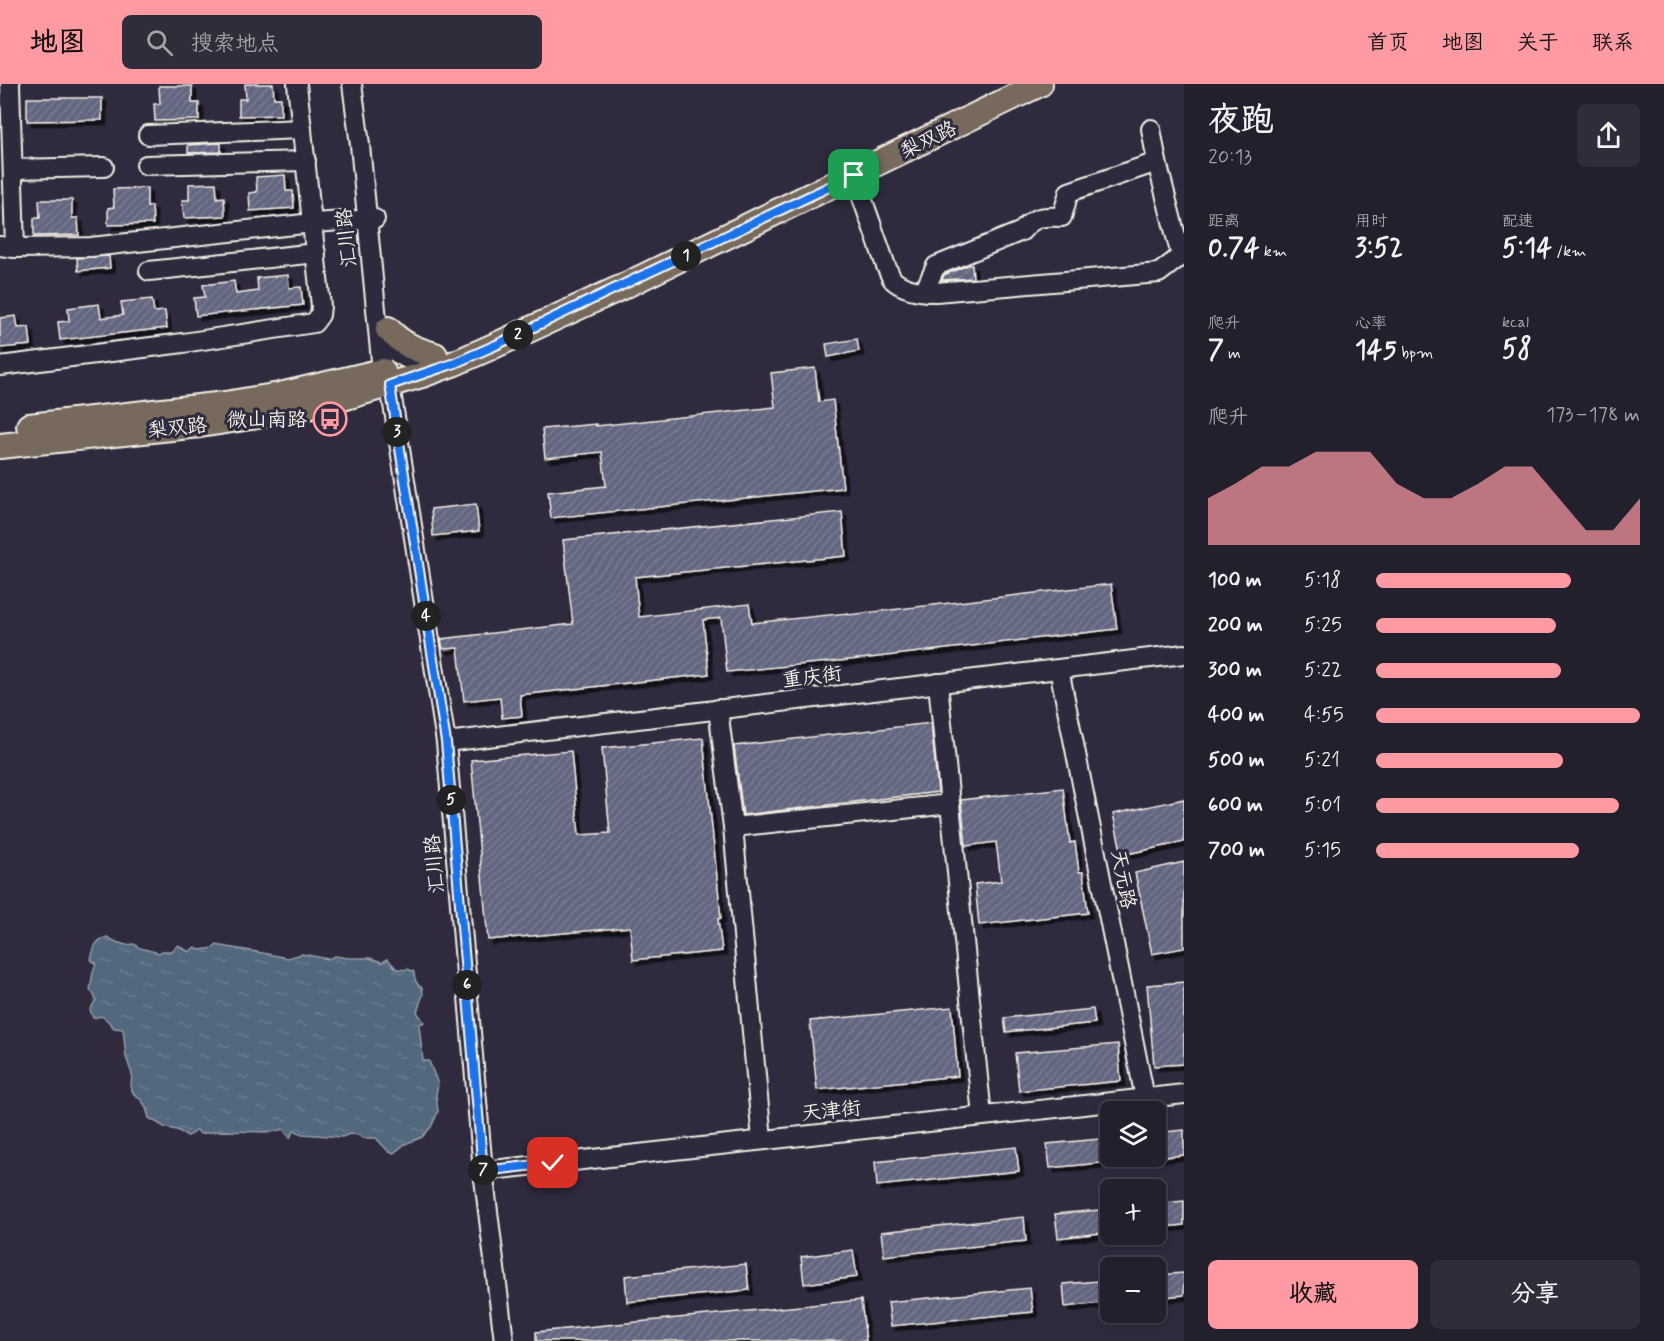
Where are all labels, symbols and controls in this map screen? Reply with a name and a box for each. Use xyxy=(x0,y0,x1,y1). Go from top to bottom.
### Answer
search box xyxy=(122,15,542,69)
text: 地图 xyxy=(30,25,86,62)
icon: search xyxy=(143,26,176,59)
text: 首页 xyxy=(1367,29,1409,57)
text: 地图 xyxy=(1442,29,1484,57)
text: 关于 xyxy=(1517,29,1559,57)
text: 联系 xyxy=(1592,29,1634,57)
text: 搜索地点 xyxy=(191,30,279,58)
text: 夜跑 xyxy=(1208,99,1274,143)
button: share xyxy=(1577,104,1640,167)
street label: 梨双路 xyxy=(896,115,962,166)
text: 20:13 xyxy=(1208,144,1252,171)
pin xyxy=(828,149,879,200)
icon: arrive xyxy=(837,158,870,191)
street label: 汇川路 xyxy=(331,206,364,269)
text: 距离 xyxy=(1208,211,1240,232)
text: 用时 xyxy=(1355,211,1387,232)
text: 配速 xyxy=(1502,211,1534,232)
text: 0.74 xyxy=(1208,232,1260,266)
text: 3:52 xyxy=(1355,232,1403,266)
text: 5:14 xyxy=(1502,232,1552,266)
pin: 1 xyxy=(671,241,701,271)
text: km xyxy=(1260,241,1287,262)
text: /km xyxy=(1552,241,1587,262)
text: 1 xyxy=(682,245,690,266)
text: kcal xyxy=(1502,312,1529,333)
text: 爬升 xyxy=(1208,313,1240,334)
text: 心率 xyxy=(1355,313,1387,334)
pin: 2 xyxy=(503,320,533,350)
text: 2 xyxy=(514,324,522,345)
text: 58 xyxy=(1502,333,1532,367)
text: 7 xyxy=(1208,334,1224,368)
text: 145 xyxy=(1355,334,1397,368)
text: m xyxy=(1224,343,1241,364)
text: bpm xyxy=(1397,343,1433,364)
bus stop icon: 微山南路 xyxy=(312,401,348,437)
text: 173–178 m xyxy=(1546,402,1640,429)
text: 爬升 xyxy=(1208,404,1248,431)
place label: 微山南路 xyxy=(227,407,308,434)
street label: 梨双路 xyxy=(146,412,209,445)
pin: 3 xyxy=(382,417,412,447)
text: 3 xyxy=(393,421,401,442)
text: 100 m xyxy=(1208,567,1262,594)
text: 5:18 xyxy=(1304,567,1341,594)
pin: 4 xyxy=(411,601,441,631)
text: 4 xyxy=(421,605,431,626)
text: 200 m xyxy=(1208,612,1263,639)
text: 5:25 xyxy=(1304,612,1342,639)
text: 300 m xyxy=(1208,657,1262,684)
text: 5:22 xyxy=(1304,657,1342,684)
street label: 重庆街 xyxy=(781,660,844,695)
text: 400 m xyxy=(1208,702,1264,729)
text: 4:55 xyxy=(1304,702,1344,729)
text: 500 m xyxy=(1208,747,1265,774)
text: 5:21 xyxy=(1304,747,1340,774)
pin: 5 xyxy=(436,785,466,815)
text: 5 xyxy=(446,789,456,810)
text: 600 m xyxy=(1208,792,1263,819)
text: 5:01 xyxy=(1304,792,1341,819)
street label: 汇川路 xyxy=(419,832,452,895)
text: 700 m xyxy=(1208,837,1265,864)
text: 5:15 xyxy=(1304,837,1341,864)
street label: 天元路 xyxy=(1104,847,1142,912)
pin: 6 xyxy=(452,970,482,1000)
text: 6 xyxy=(463,974,471,995)
street label: 天津街 xyxy=(800,1095,862,1128)
map controls xyxy=(1100,1101,1166,1323)
button: layers xyxy=(1100,1101,1166,1167)
pin xyxy=(527,1137,578,1188)
icon: check xyxy=(536,1146,569,1179)
pin: 7 xyxy=(468,1155,498,1185)
text: 7 xyxy=(478,1159,488,1180)
button: + xyxy=(1100,1179,1166,1245)
button: − xyxy=(1100,1257,1166,1323)
button: 收藏 xyxy=(1208,1260,1418,1329)
button: 分享 xyxy=(1430,1260,1640,1329)

